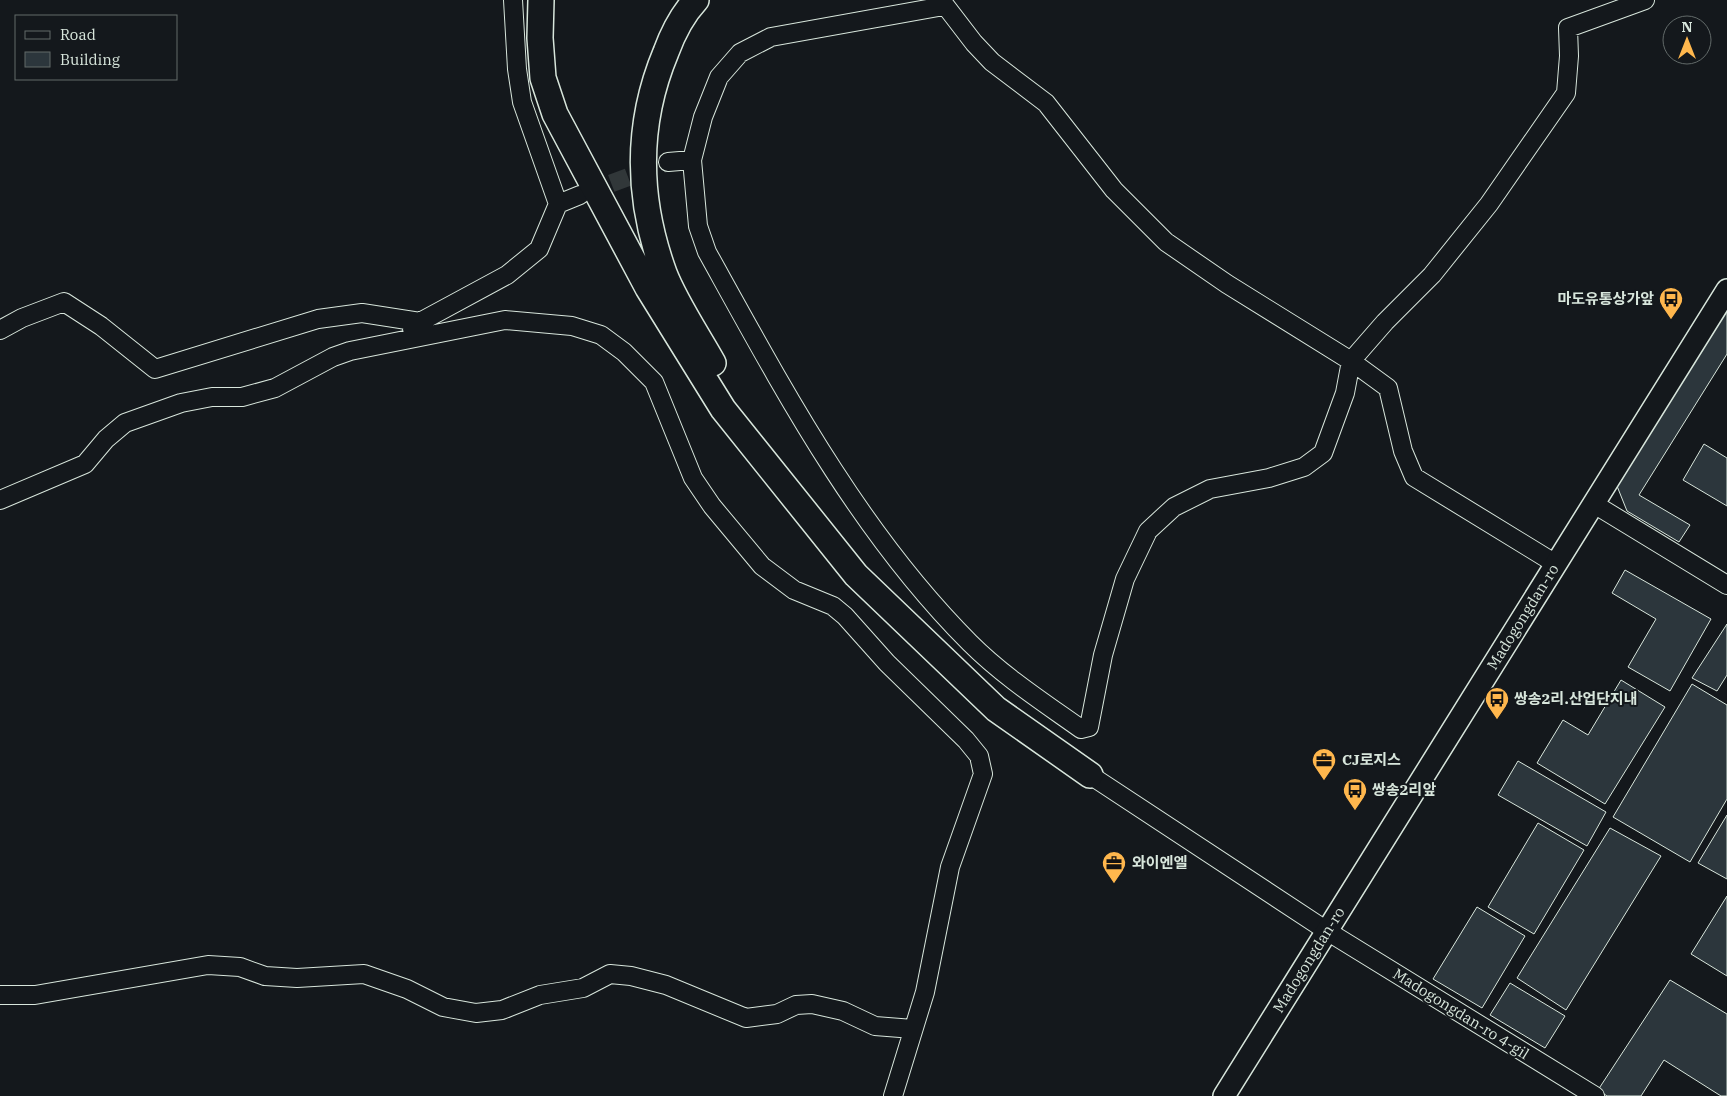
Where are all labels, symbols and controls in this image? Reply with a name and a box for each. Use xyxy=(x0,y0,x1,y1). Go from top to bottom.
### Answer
legend xyxy=(15,15,178,80)
north arrow xyxy=(1662,15,1712,65)
text: N xyxy=(1681,18,1693,36)
text: Road xyxy=(60,25,96,44)
text: Building xyxy=(60,50,120,69)
bus stop icon: 마도유통상가앞 xyxy=(1658,286,1684,320)
place label: 마도유통상가앞 xyxy=(1557,289,1654,308)
street label: Madogongdan-ro xyxy=(1482,560,1563,673)
bus stop icon: 쌍송2리.산업단지내 xyxy=(1484,686,1510,720)
place label: 쌍송2리.산업단지내 xyxy=(1514,689,1638,708)
office icon: CJ로지스 xyxy=(1311,747,1337,781)
place label: CJ로지스 xyxy=(1342,750,1401,769)
bus stop icon: 쌍송2리앞 xyxy=(1342,777,1368,811)
place label: 쌍송2리앞 xyxy=(1372,780,1436,799)
office icon: 와이엔엘 xyxy=(1101,850,1127,884)
place label: 와이엔엘 xyxy=(1132,853,1187,872)
street label: Madogongdan-ro xyxy=(1268,903,1349,1016)
street label: Madogongdan-ro 4-gil xyxy=(1390,964,1533,1063)

